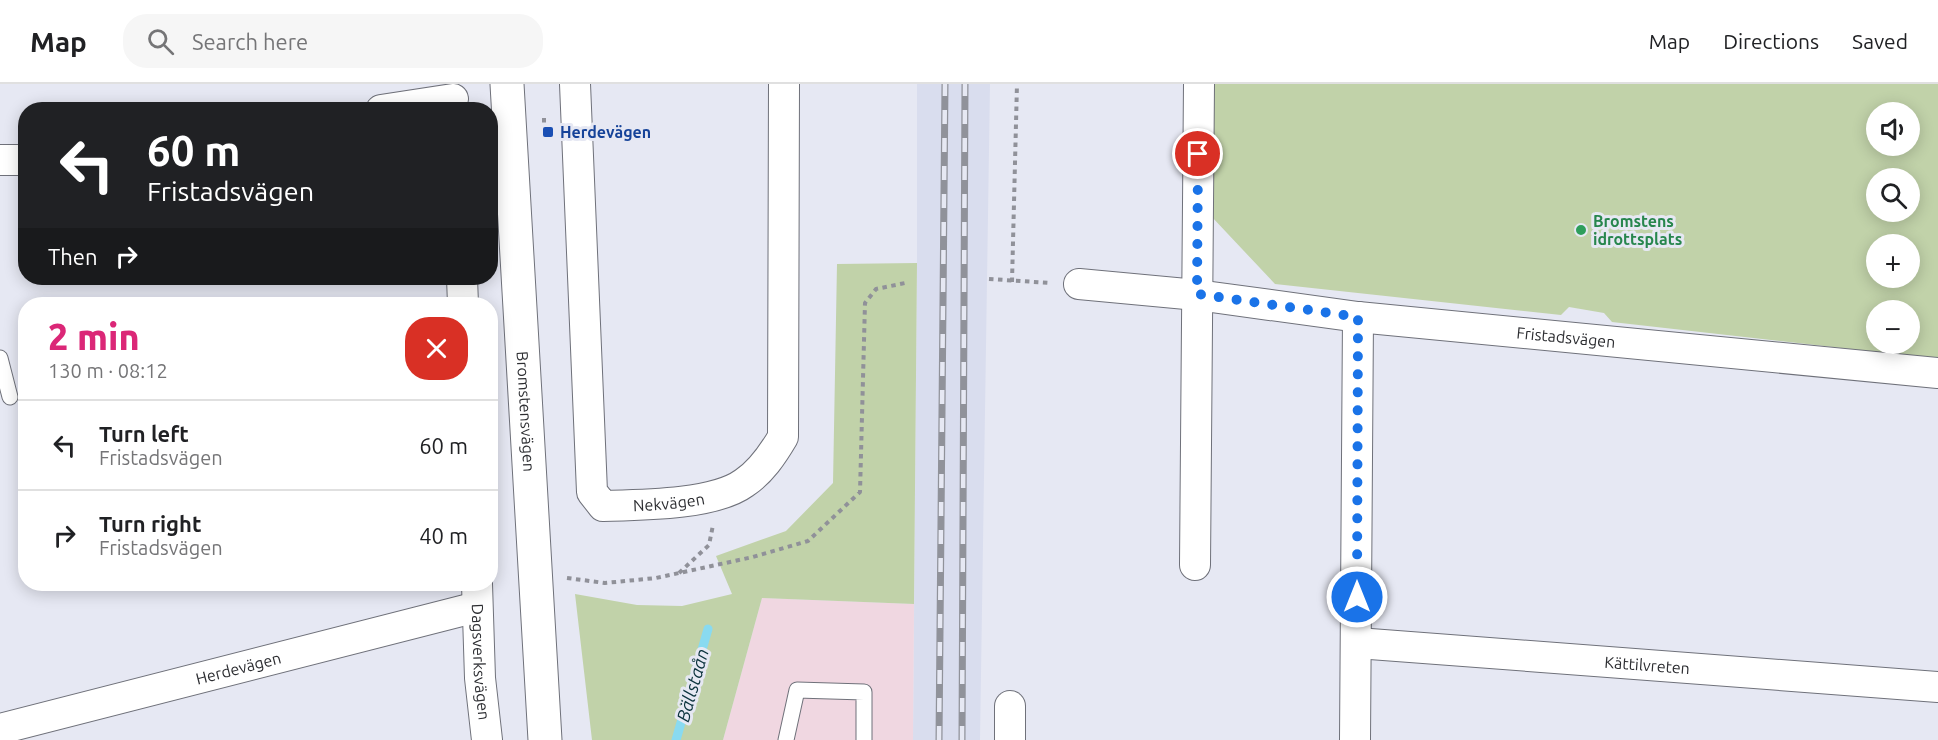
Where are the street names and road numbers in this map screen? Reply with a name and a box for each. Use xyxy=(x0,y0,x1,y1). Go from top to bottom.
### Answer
street label: Fristadsvägen xyxy=(1516,323,1616,351)
street label: Bromstensvägen xyxy=(513,351,538,472)
street label: Nekvägen xyxy=(633,489,706,514)
street label: Dagsverksvägen xyxy=(469,603,494,721)
street label: Herdevägen xyxy=(194,648,283,688)
street label: Kättilvreten xyxy=(1604,653,1691,677)

